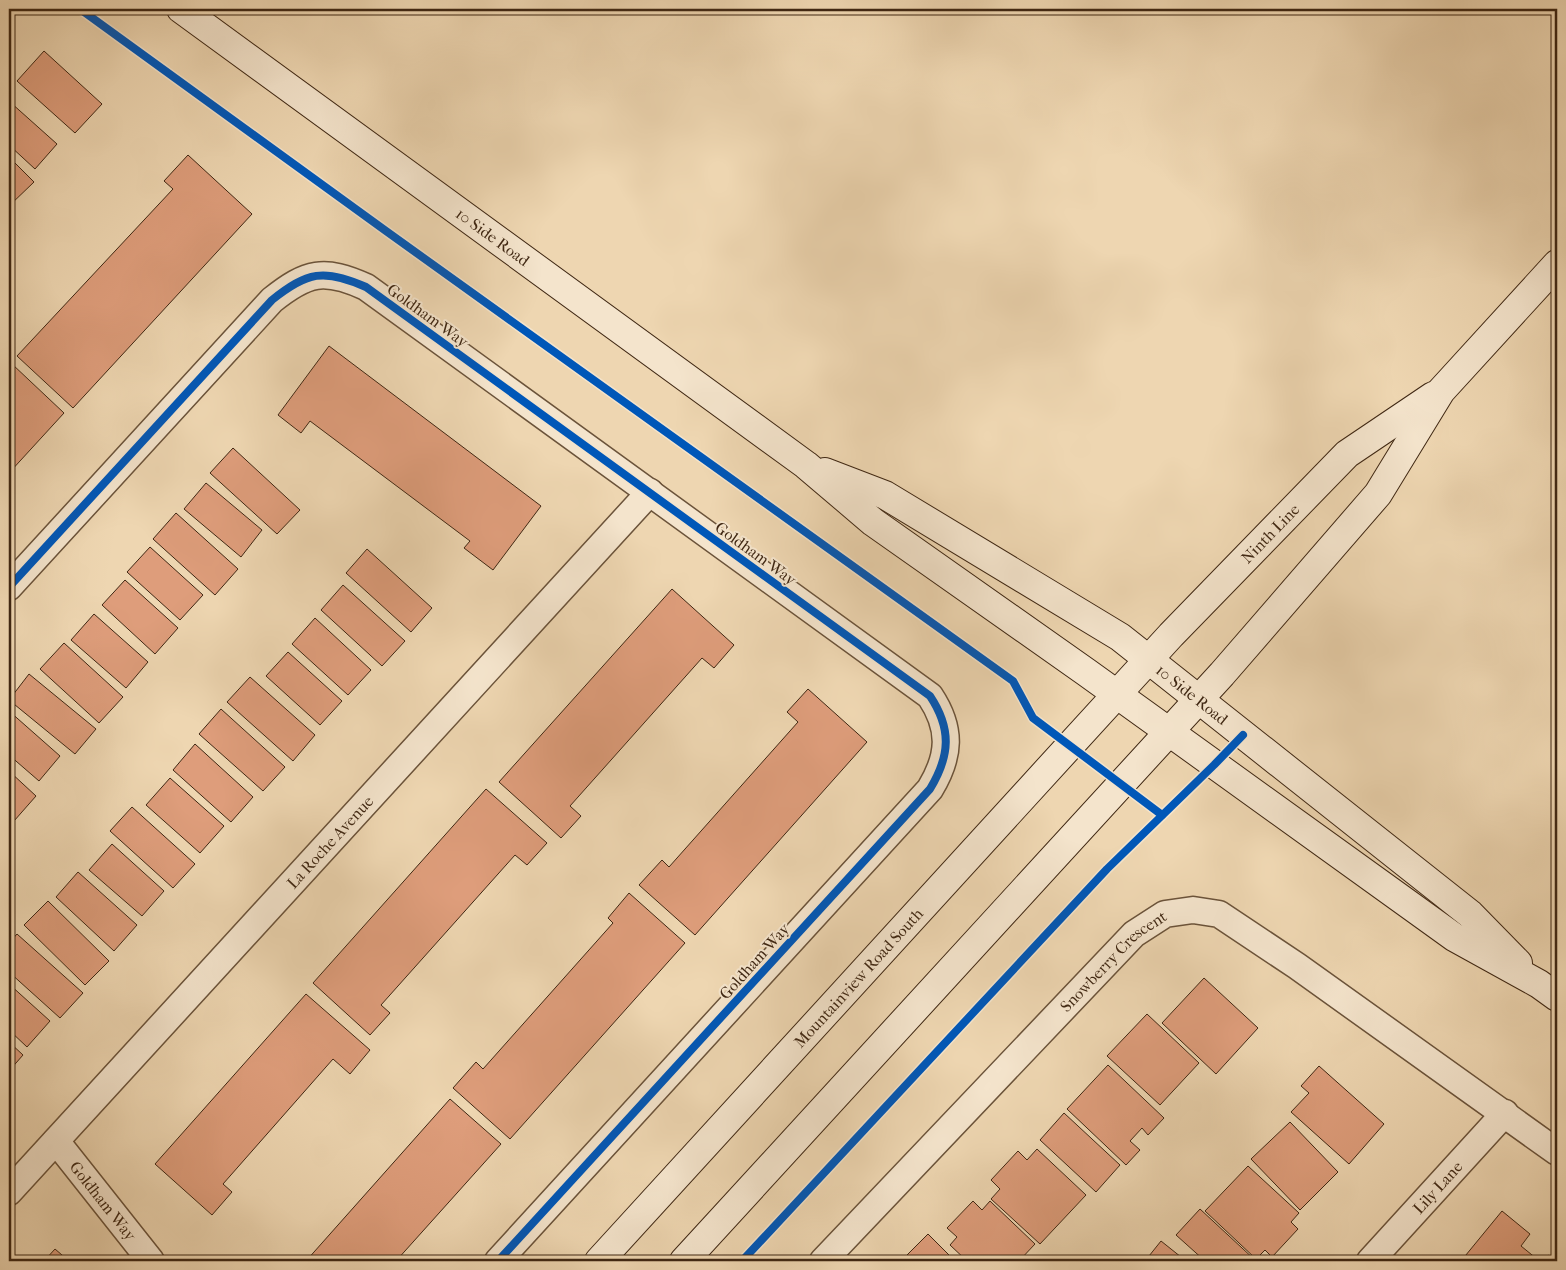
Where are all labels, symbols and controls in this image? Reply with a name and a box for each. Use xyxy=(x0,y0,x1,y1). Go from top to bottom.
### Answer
street label: 10 Side Road xyxy=(452,204,533,270)
street label: Goldham Way xyxy=(383,280,472,352)
street label: Ninth Line xyxy=(1237,500,1304,567)
street label: Goldham Way xyxy=(711,518,800,590)
street label: 10 Side Road xyxy=(1152,660,1232,729)
street label: La Roche Avenue xyxy=(283,792,377,892)
street label: Mountainview Road South xyxy=(790,904,927,1052)
street label: Snowberry Crescent xyxy=(1056,906,1171,1016)
street label: Goldham Way xyxy=(715,919,794,1003)
street label: Goldham Way xyxy=(66,1157,140,1245)
street label: Lily Lane xyxy=(1409,1157,1467,1218)

